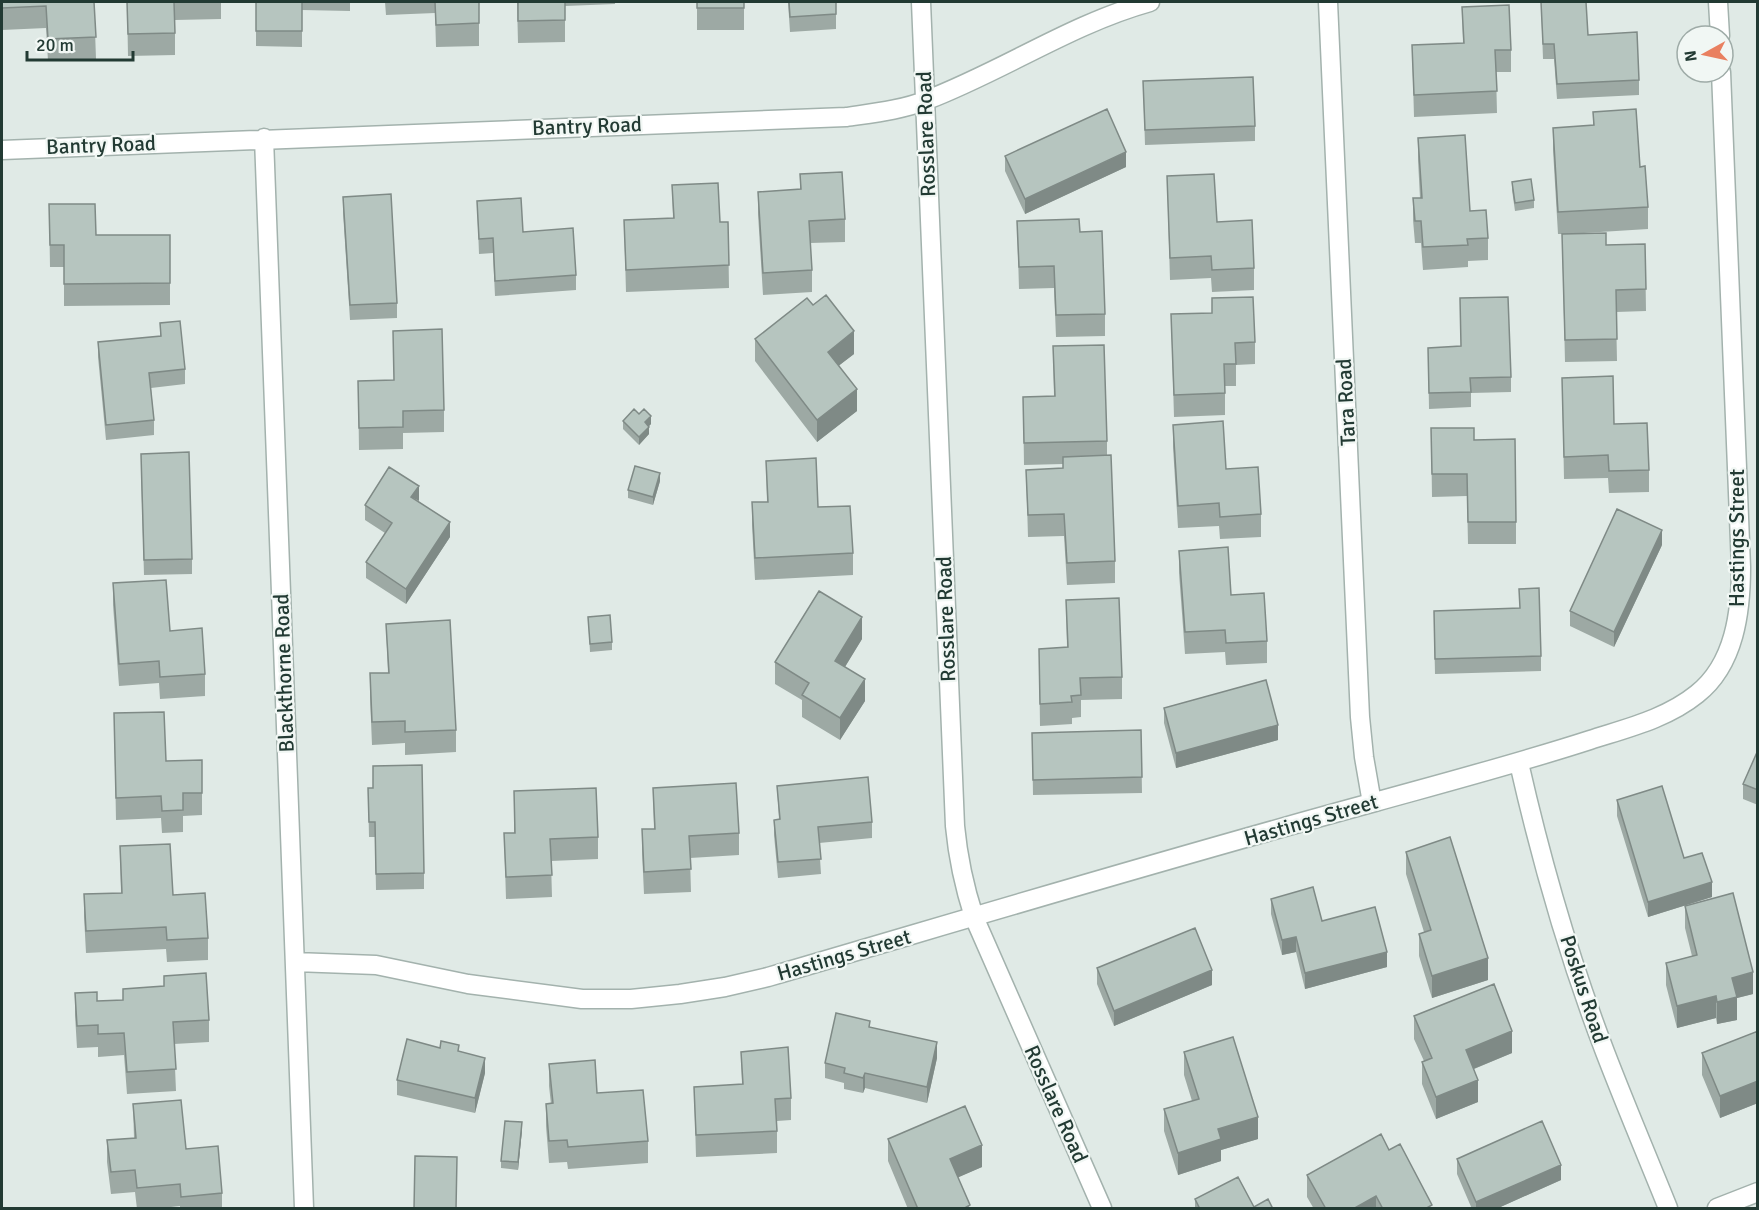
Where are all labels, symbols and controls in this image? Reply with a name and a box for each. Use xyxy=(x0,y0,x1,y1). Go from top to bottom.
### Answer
scale bar xyxy=(27,24,134,62)
north arrow xyxy=(1675,24,1735,84)
text: 20 m xyxy=(36,34,74,56)
text: N xyxy=(1680,49,1702,63)
street label: Rosslare Road xyxy=(911,71,941,197)
street label: Bantry Road xyxy=(532,111,642,141)
street label: Bantry Road xyxy=(46,130,156,160)
street label: Tara Road xyxy=(1331,358,1361,446)
street label: Hastings Street xyxy=(1724,469,1750,607)
street label: Rosslare Road xyxy=(931,556,961,682)
street label: Blackthorne Road xyxy=(268,593,300,753)
street label: Hastings Street xyxy=(1241,788,1381,852)
street label: Hastings Street xyxy=(774,923,914,987)
street label: Poskus Road xyxy=(1554,932,1614,1046)
street label: Rosslare Road xyxy=(1019,1041,1093,1167)

